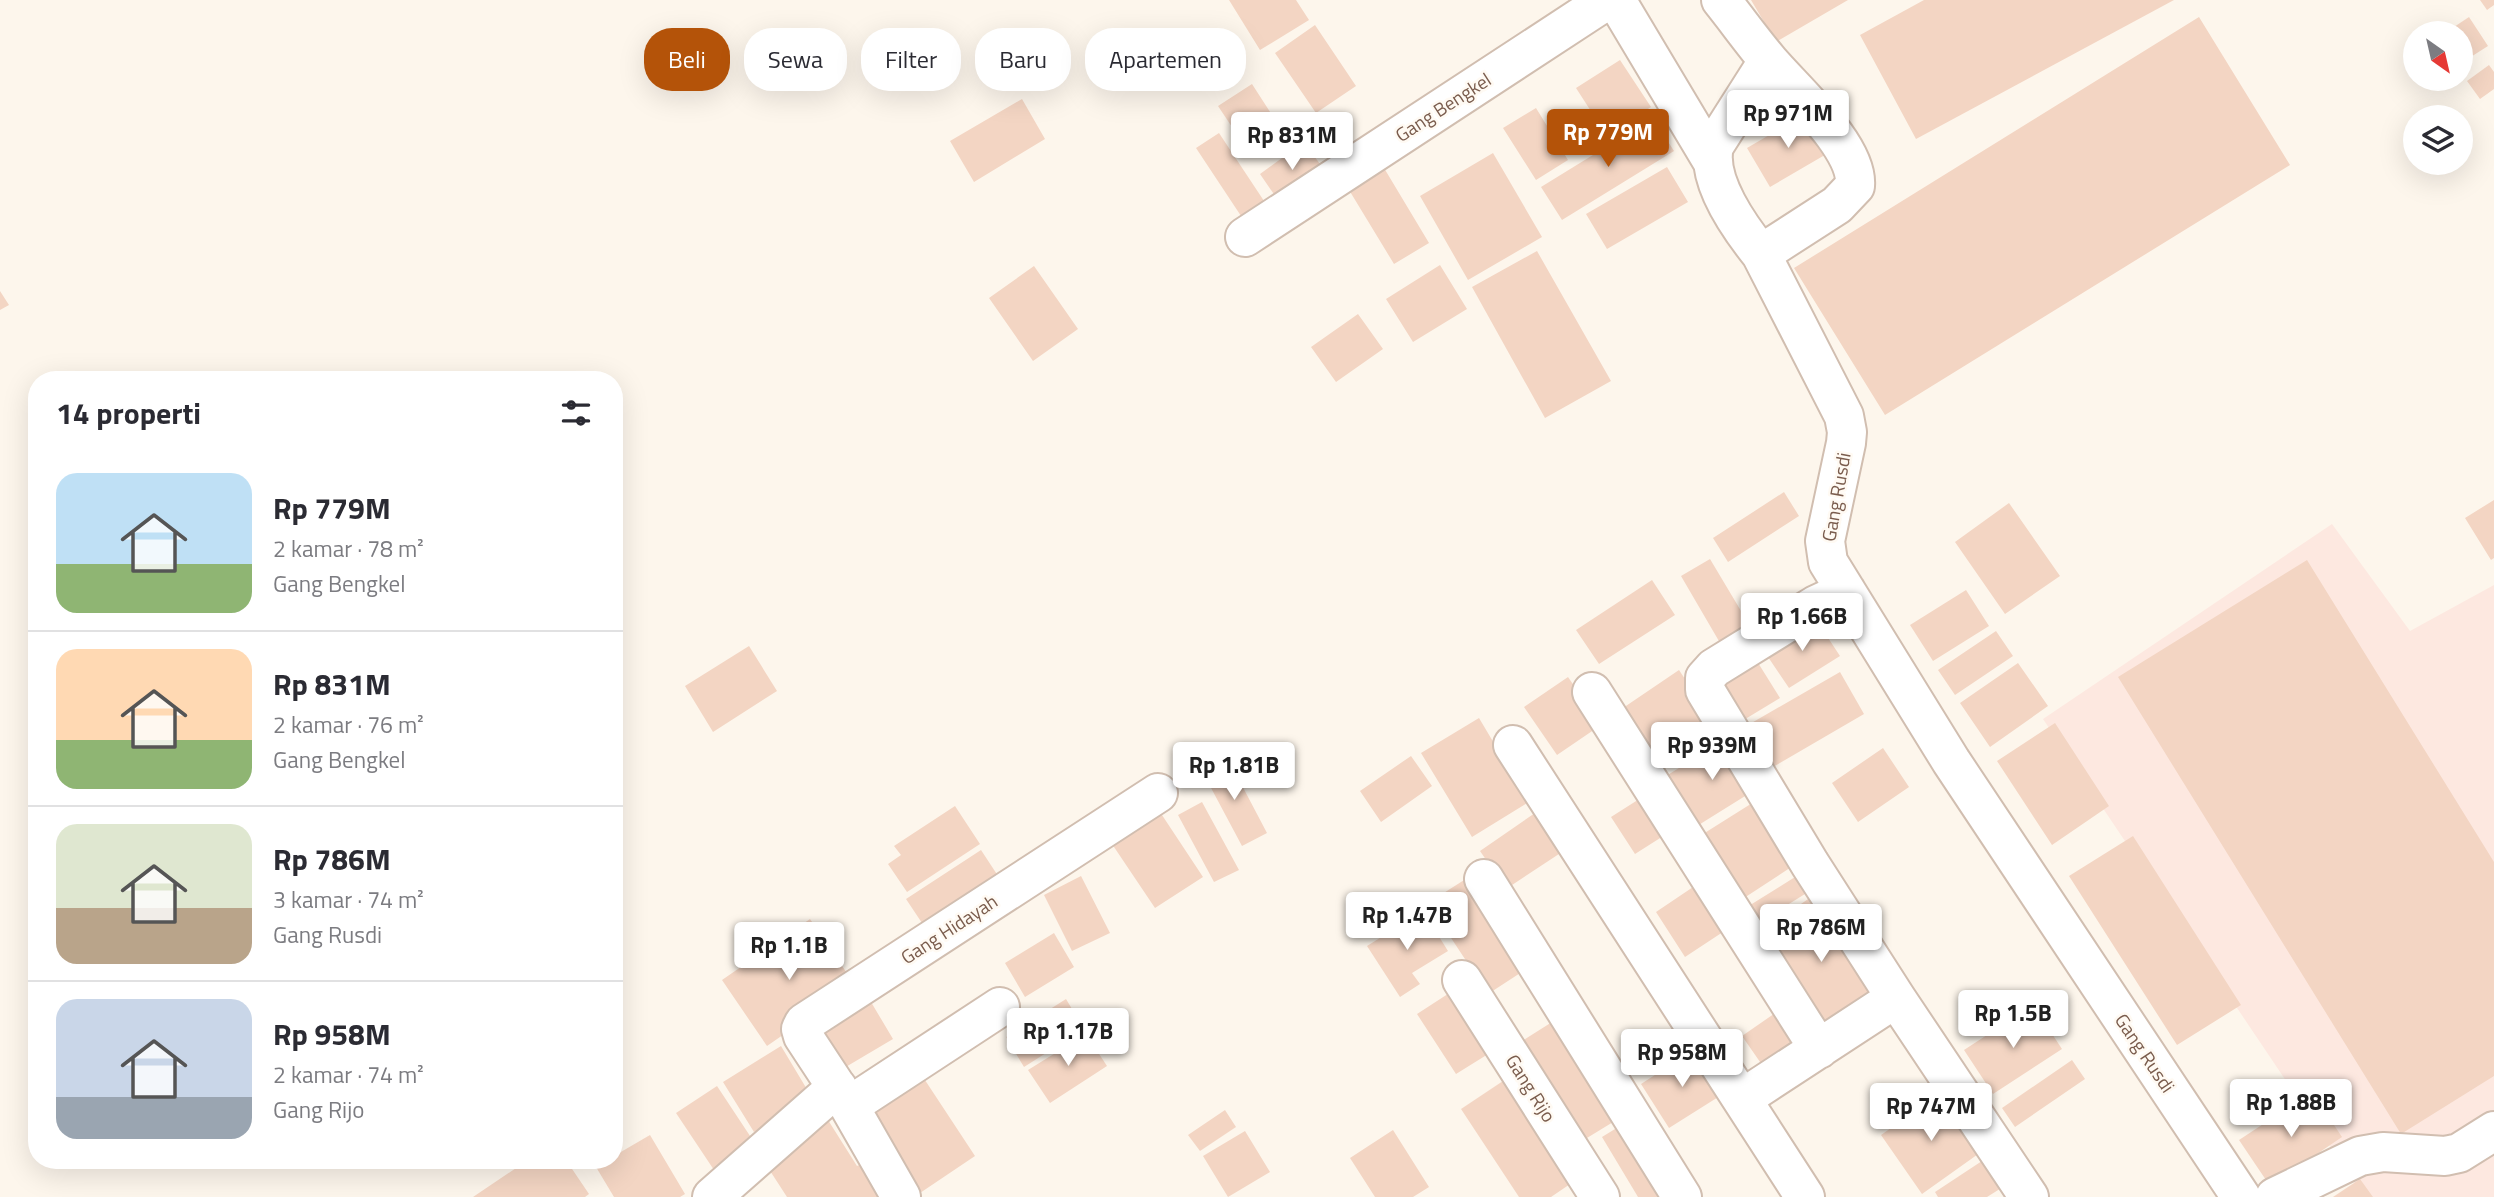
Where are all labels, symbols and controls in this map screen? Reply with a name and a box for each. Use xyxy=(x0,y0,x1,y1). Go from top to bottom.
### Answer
north arrow xyxy=(2403,21,2473,91)
map controls xyxy=(2403,21,2473,175)
chip: Beli xyxy=(644,28,730,91)
chip: Sewa xyxy=(744,28,847,91)
chip: Filter xyxy=(861,28,961,91)
chip: Baru xyxy=(975,28,1071,91)
chip: Apartemen xyxy=(1085,28,1246,91)
street label: Gang Bengkel xyxy=(1389,65,1497,149)
pin: Rp 971M xyxy=(1723,90,1853,150)
text: Rp 971M xyxy=(1743,95,1833,130)
button: layers xyxy=(2403,105,2473,175)
pin: Rp 779M xyxy=(1543,110,1673,169)
pin: Rp 831M xyxy=(1227,113,1357,172)
text: Rp 779M xyxy=(1563,114,1653,149)
text: Rp 831M xyxy=(1247,117,1337,152)
text: 14 properti xyxy=(56,390,201,436)
icon: filters xyxy=(557,394,595,432)
street label: Gang Rusdi xyxy=(1813,450,1858,544)
text: Rp 779M xyxy=(273,485,391,531)
icon: home xyxy=(112,501,196,585)
text: 2 kamar · 78 m² xyxy=(273,531,424,566)
text: Gang Bengkel xyxy=(273,566,406,601)
pin: Rp 1.66B xyxy=(1730,594,1874,653)
text: Rp 1.66B xyxy=(1757,598,1847,633)
text: Rp 831M xyxy=(273,661,391,707)
icon: home xyxy=(112,677,196,761)
text: 2 kamar · 76 m² xyxy=(273,707,424,742)
pin: Rp 939M xyxy=(1647,722,1777,782)
text: Rp 939M xyxy=(1667,727,1757,762)
text: Gang Bengkel xyxy=(273,742,406,777)
pin: Rp 1.81B xyxy=(1162,742,1306,802)
text: Rp 1.81B xyxy=(1189,747,1279,782)
text: Rp 786M xyxy=(273,836,391,882)
icon: home xyxy=(112,852,196,936)
text: 3 kamar · 74 m² xyxy=(273,882,424,917)
street label: Gang Hidayah xyxy=(894,886,1003,971)
pin: Rp 1.47B xyxy=(1335,892,1479,952)
text: Rp 1.47B xyxy=(1362,897,1452,932)
pin: Rp 786M xyxy=(1756,904,1886,964)
text: Rp 786M xyxy=(1776,909,1866,944)
text: Gang Rusdi xyxy=(273,917,382,952)
pin: Rp 1.1B xyxy=(724,922,854,982)
text: Rp 1.1B xyxy=(750,927,828,962)
pin: Rp 1.5B xyxy=(1948,990,2078,1050)
text: Rp 1.5B xyxy=(1974,995,2052,1030)
street label: Gang Rusdi xyxy=(2108,1007,2183,1098)
pin: Rp 1.17B xyxy=(996,1009,1140,1068)
text: Rp 958M xyxy=(273,1011,391,1057)
text: Rp 1.17B xyxy=(1023,1013,1113,1048)
icon: home xyxy=(112,1027,196,1111)
pin: Rp 958M xyxy=(1617,1030,1747,1089)
text: Rp 958M xyxy=(1637,1034,1727,1069)
street label: Gang Rijo xyxy=(1499,1048,1564,1127)
text: 2 kamar · 74 m² xyxy=(273,1057,424,1092)
pin: Rp 1.88B xyxy=(2219,1080,2363,1139)
pin: Rp 747M xyxy=(1866,1084,1996,1143)
text: Rp 1.88B xyxy=(2246,1084,2336,1119)
text: Rp 747M xyxy=(1886,1088,1976,1123)
text: Gang Rijo xyxy=(273,1092,364,1127)

